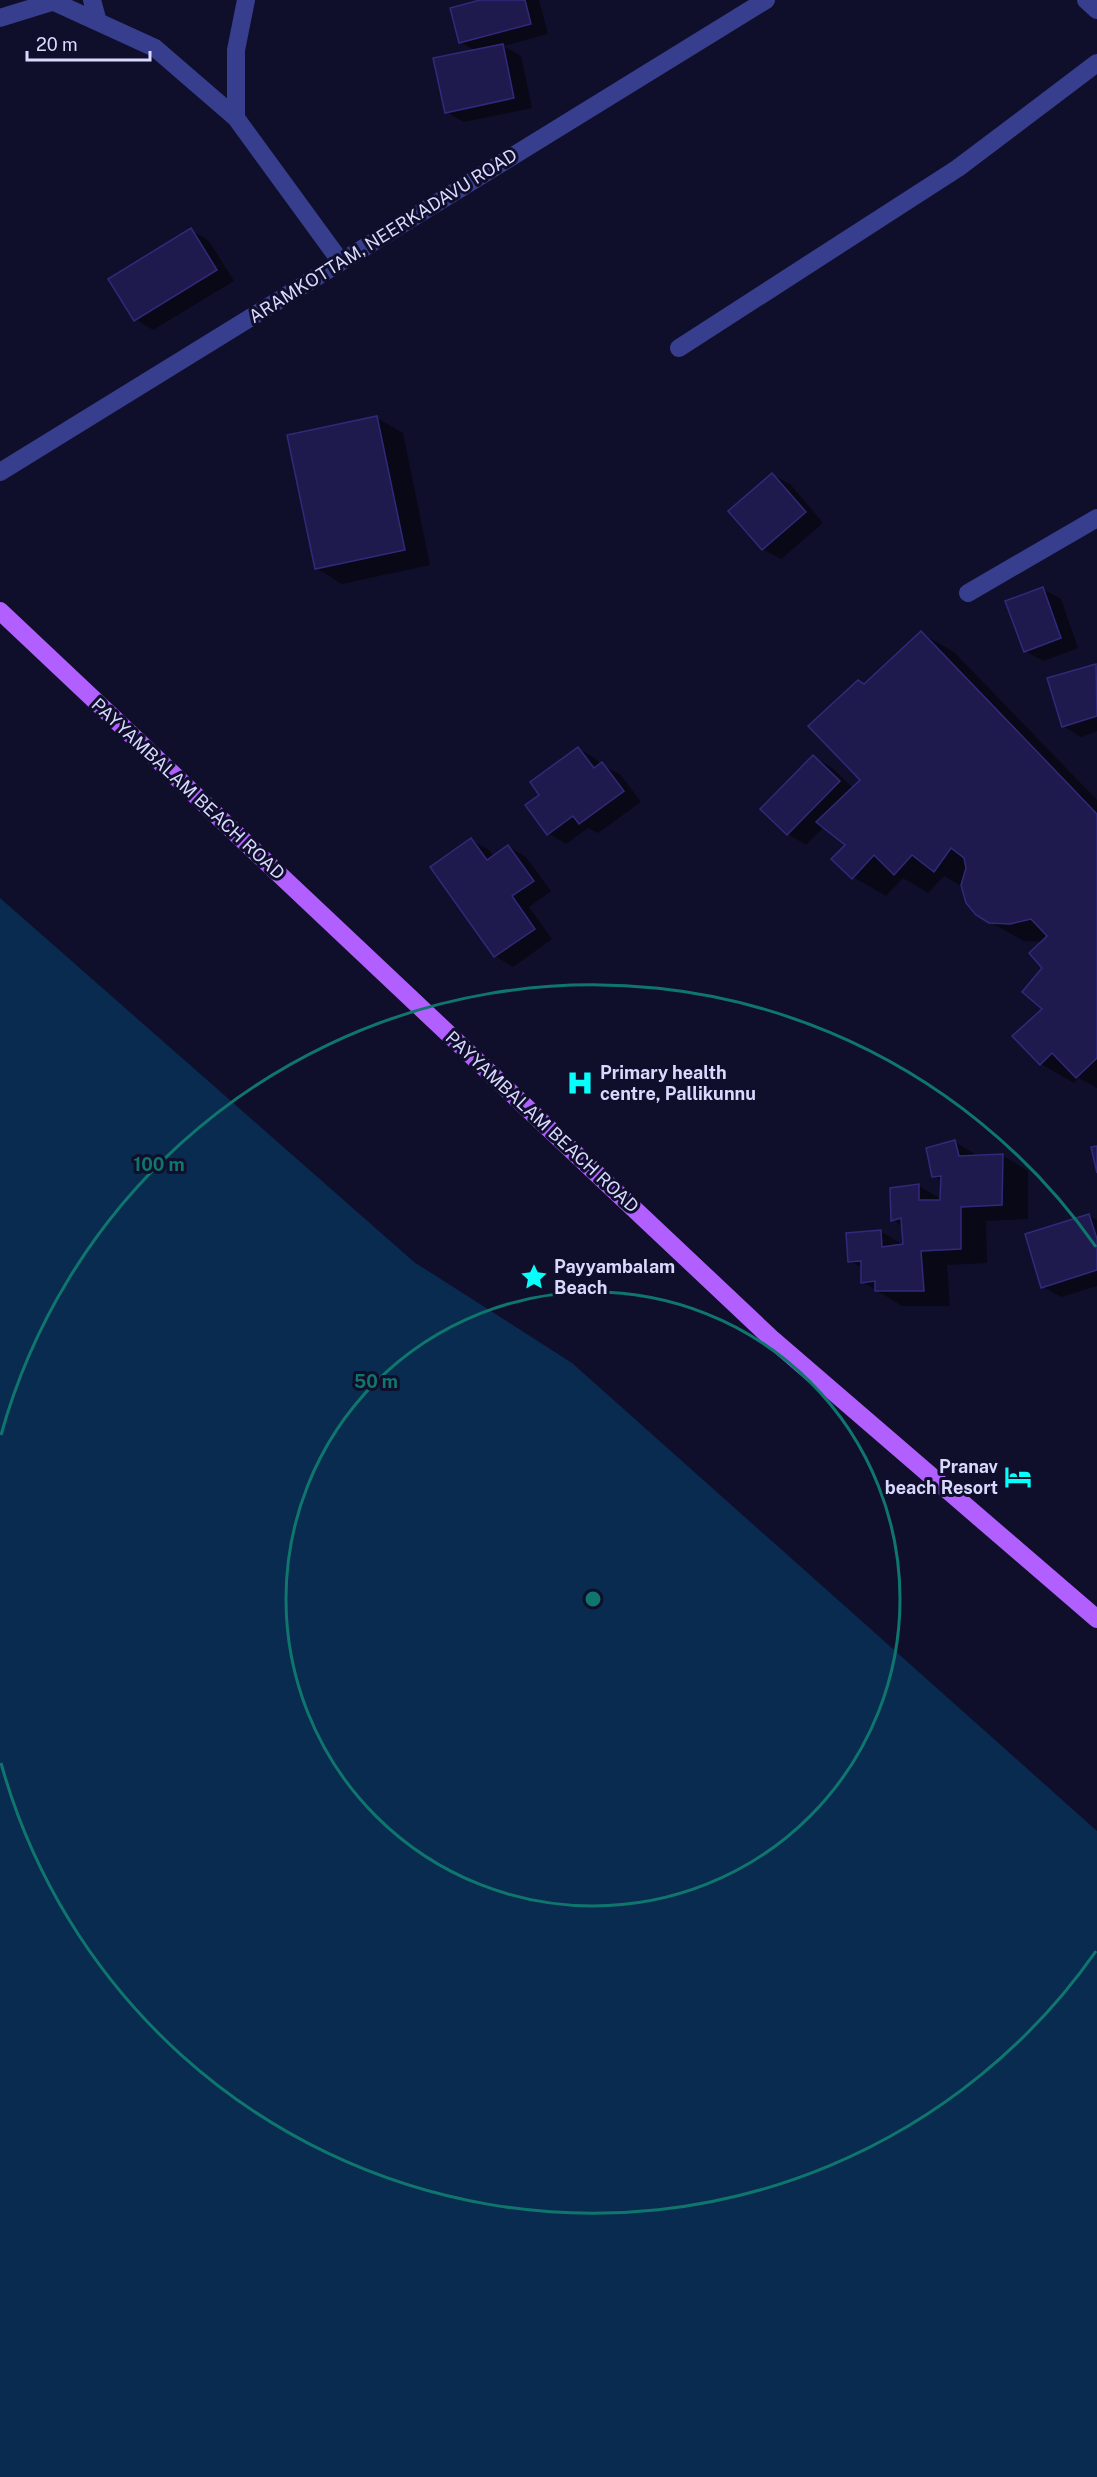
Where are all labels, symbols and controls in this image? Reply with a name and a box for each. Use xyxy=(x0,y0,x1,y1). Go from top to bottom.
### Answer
scale bar xyxy=(27,24,150,62)
text: 20 m xyxy=(36,34,78,55)
street label: ARAMKOTTAM, NEERKADAVU ROAD xyxy=(245,144,521,327)
street label: PAYYAMBALAM BEACH ROAD xyxy=(88,694,289,884)
street label: PAYYAMBALAM BEACH ROAD xyxy=(442,1027,643,1217)
place label: Primary health centre, Pallikunnu xyxy=(600,1062,756,1104)
hospital icon: Primary health centre, Pallikunnu xyxy=(565,1068,595,1098)
text: 100 m xyxy=(133,1154,185,1175)
place label: Payyambalam Beach xyxy=(554,1256,675,1298)
place icon: Payyambalam Beach xyxy=(519,1262,549,1292)
text: 50 m xyxy=(354,1371,398,1392)
place label: Pranav beach Resort xyxy=(885,1456,999,1498)
hotel icon: Pranav beach Resort xyxy=(1003,1462,1033,1492)
centre of rings xyxy=(583,1589,603,1609)

